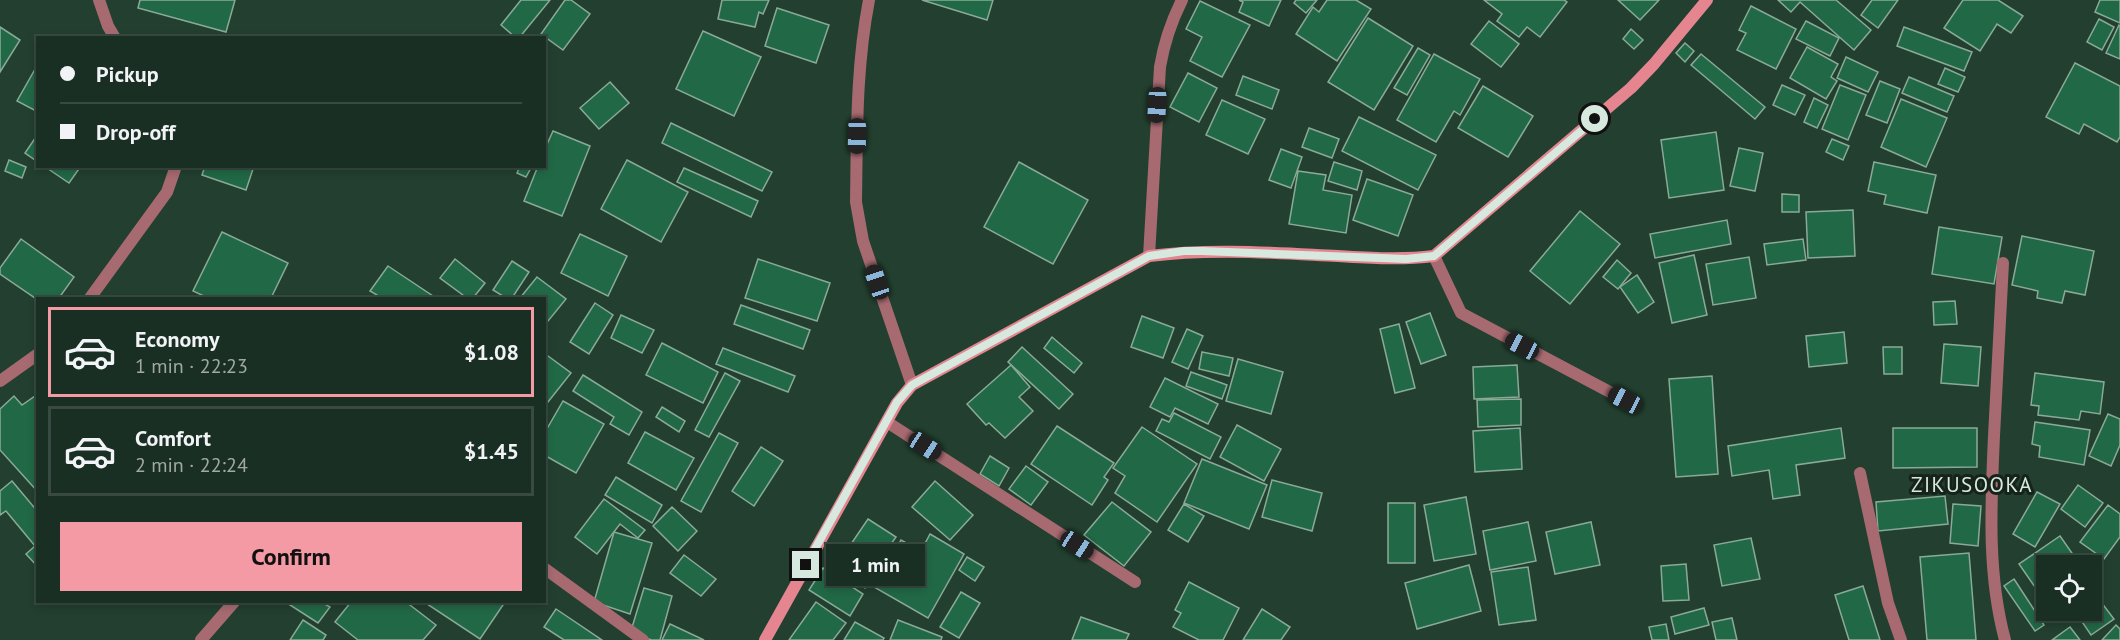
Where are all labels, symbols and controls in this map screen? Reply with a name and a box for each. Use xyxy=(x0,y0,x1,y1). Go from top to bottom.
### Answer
text: Pickup xyxy=(96,60,159,88)
car xyxy=(1147,87,1167,123)
route start xyxy=(1581,105,1608,132)
text: Drop-off xyxy=(96,118,175,146)
car xyxy=(848,118,866,154)
car xyxy=(863,262,891,302)
icon: car xyxy=(63,325,117,379)
text: Economy xyxy=(135,325,219,353)
car xyxy=(1502,330,1542,362)
text: $1.08 xyxy=(464,338,519,366)
text: 1 min · 22:23 xyxy=(135,353,248,379)
car xyxy=(1605,384,1645,416)
icon: car xyxy=(63,424,117,478)
text: Comfort xyxy=(135,424,211,452)
car xyxy=(905,429,945,463)
text: $1.45 xyxy=(464,437,519,465)
text: 2 min · 22:24 xyxy=(135,452,248,478)
district label: ZIKUSOOKA xyxy=(1911,471,2033,498)
button: Confirm xyxy=(60,522,522,591)
car xyxy=(1057,528,1097,562)
callout: 1 min xyxy=(827,544,926,586)
route end xyxy=(792,551,819,578)
text: 1 min xyxy=(851,552,900,578)
map controls xyxy=(2036,555,2102,621)
button: locate xyxy=(2036,555,2102,621)

